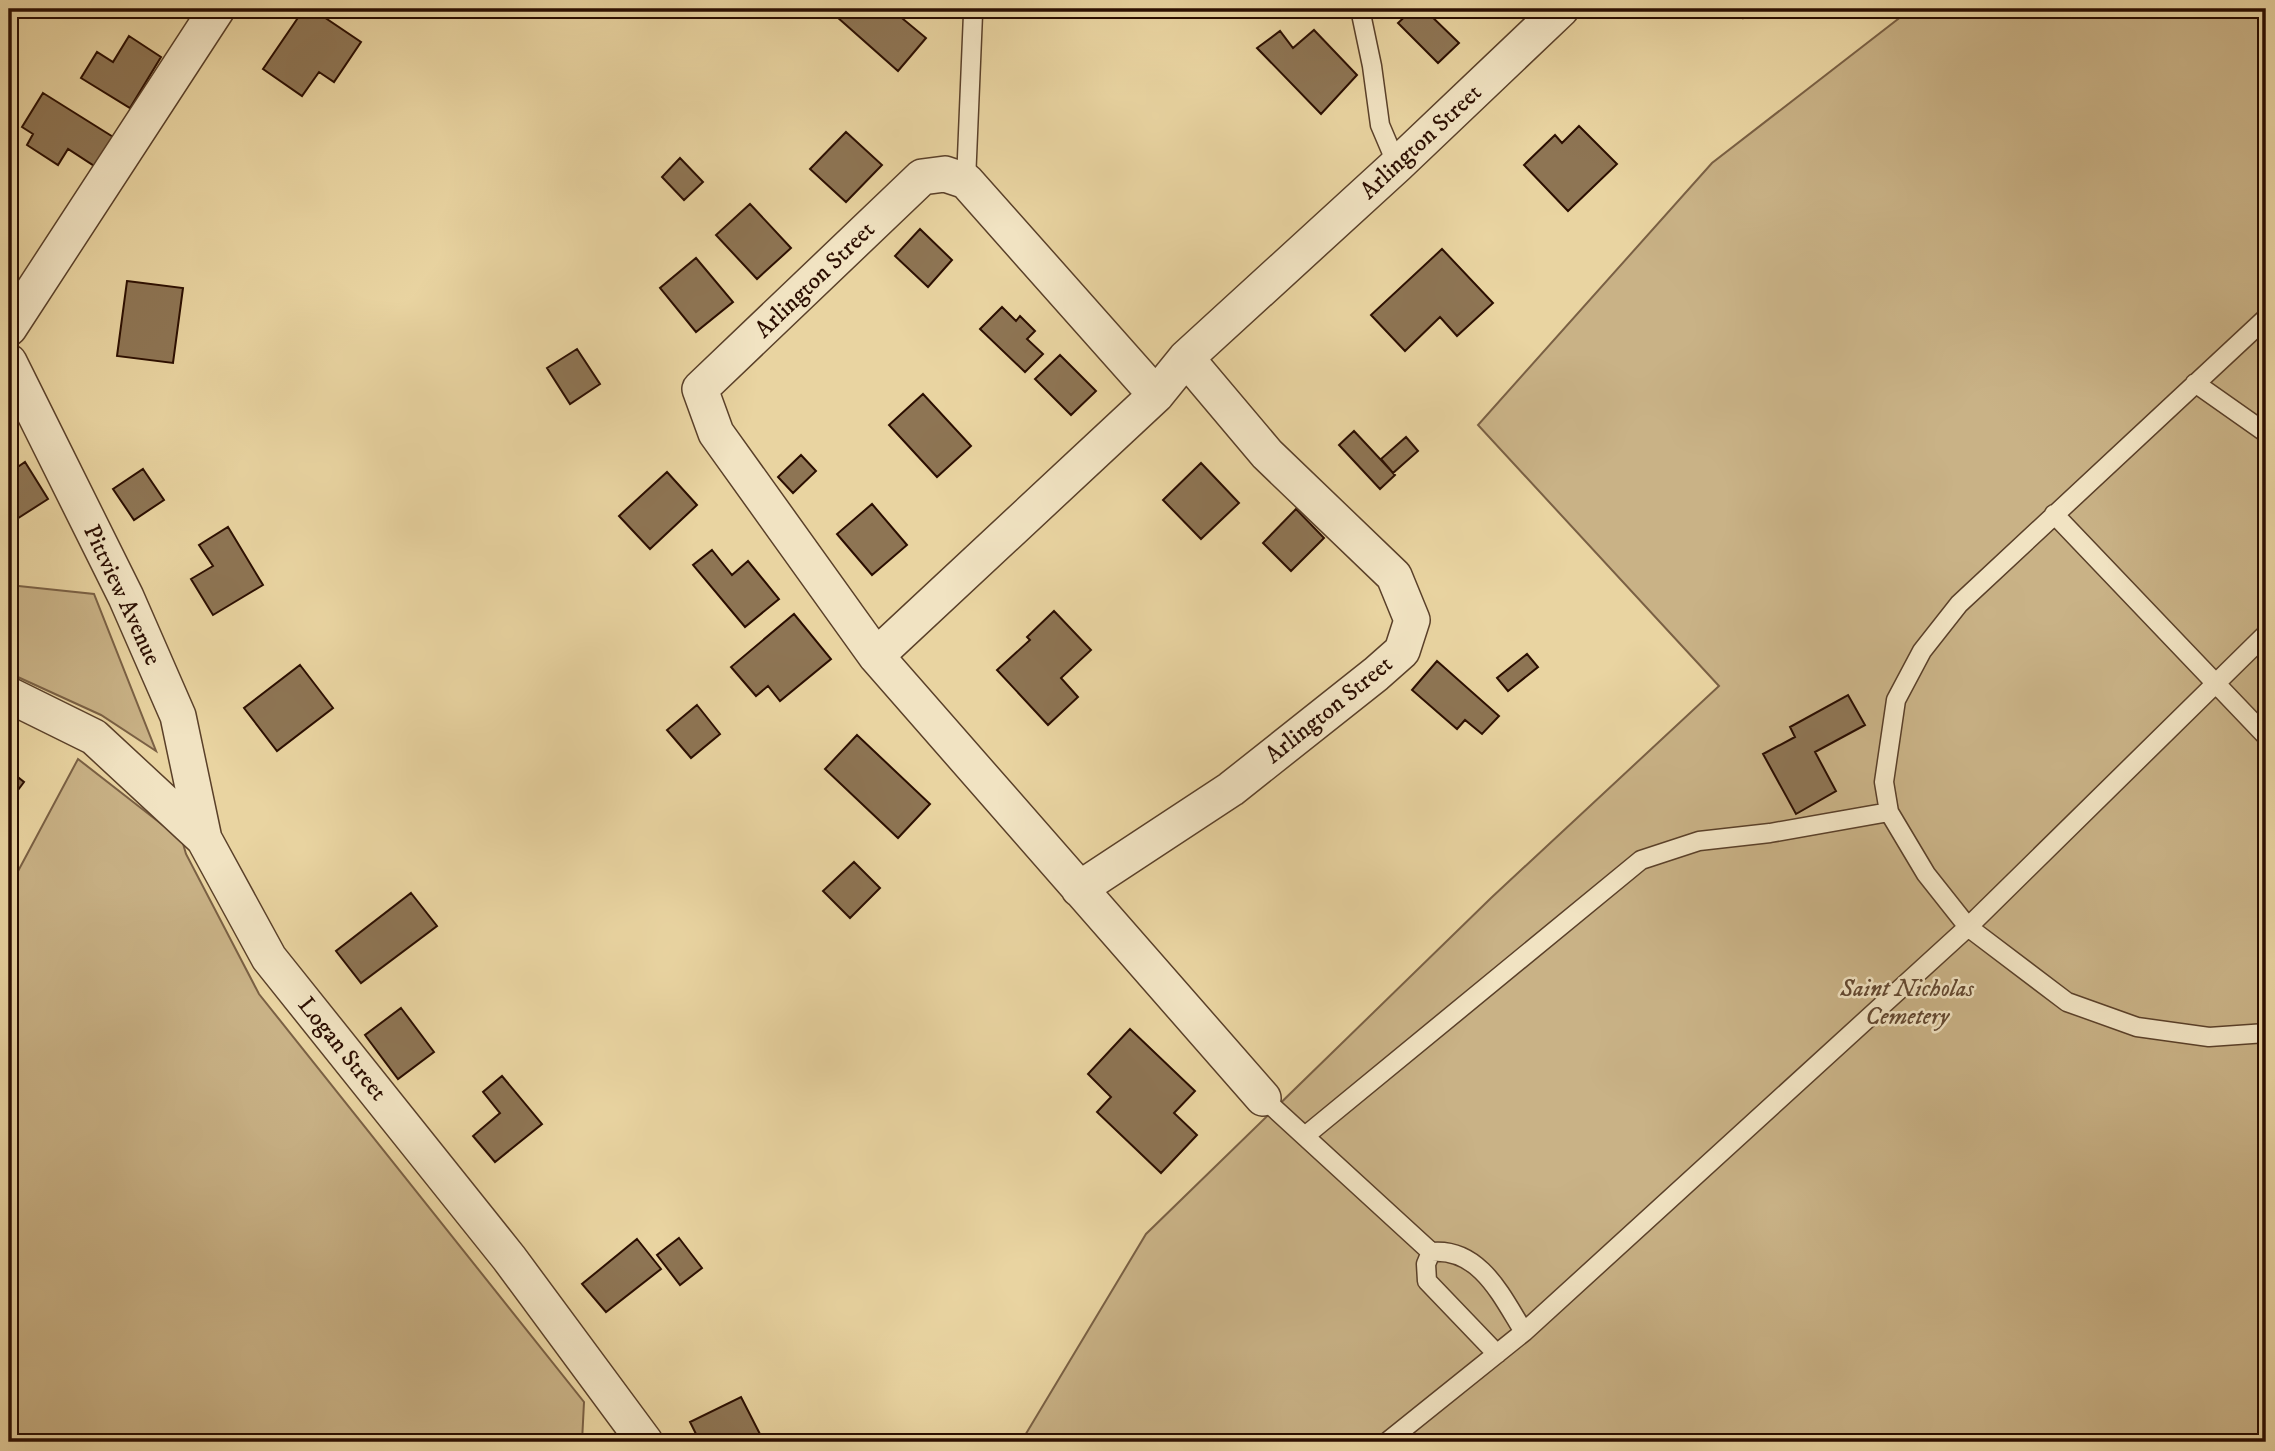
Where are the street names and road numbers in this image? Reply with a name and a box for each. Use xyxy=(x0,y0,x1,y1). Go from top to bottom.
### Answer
street label: Arlington Street xyxy=(1354,78,1488,206)
street label: Arlington Street xyxy=(749,215,882,345)
street label: Pittview Avenue xyxy=(76,520,168,670)
street label: Arlington Street xyxy=(1259,649,1399,771)
street label: Logan Street xyxy=(291,991,393,1107)

